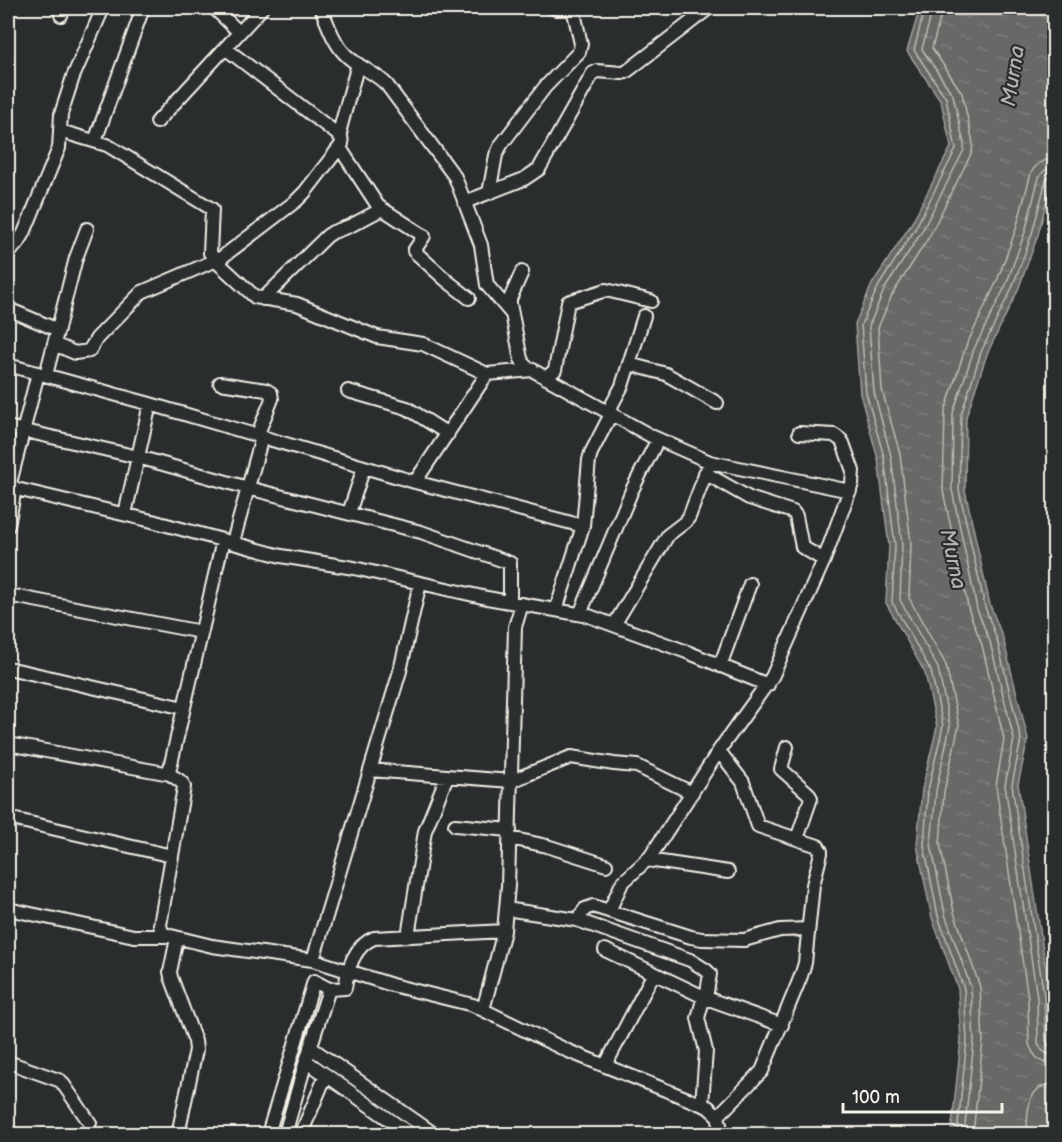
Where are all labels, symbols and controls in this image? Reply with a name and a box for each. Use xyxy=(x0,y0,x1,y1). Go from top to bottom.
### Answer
water label: Murna xyxy=(996,44,1030,108)
water label: Murna xyxy=(934,527,972,591)
scale bar xyxy=(843,1076,1002,1114)
text: 100 m xyxy=(852,1087,900,1108)

